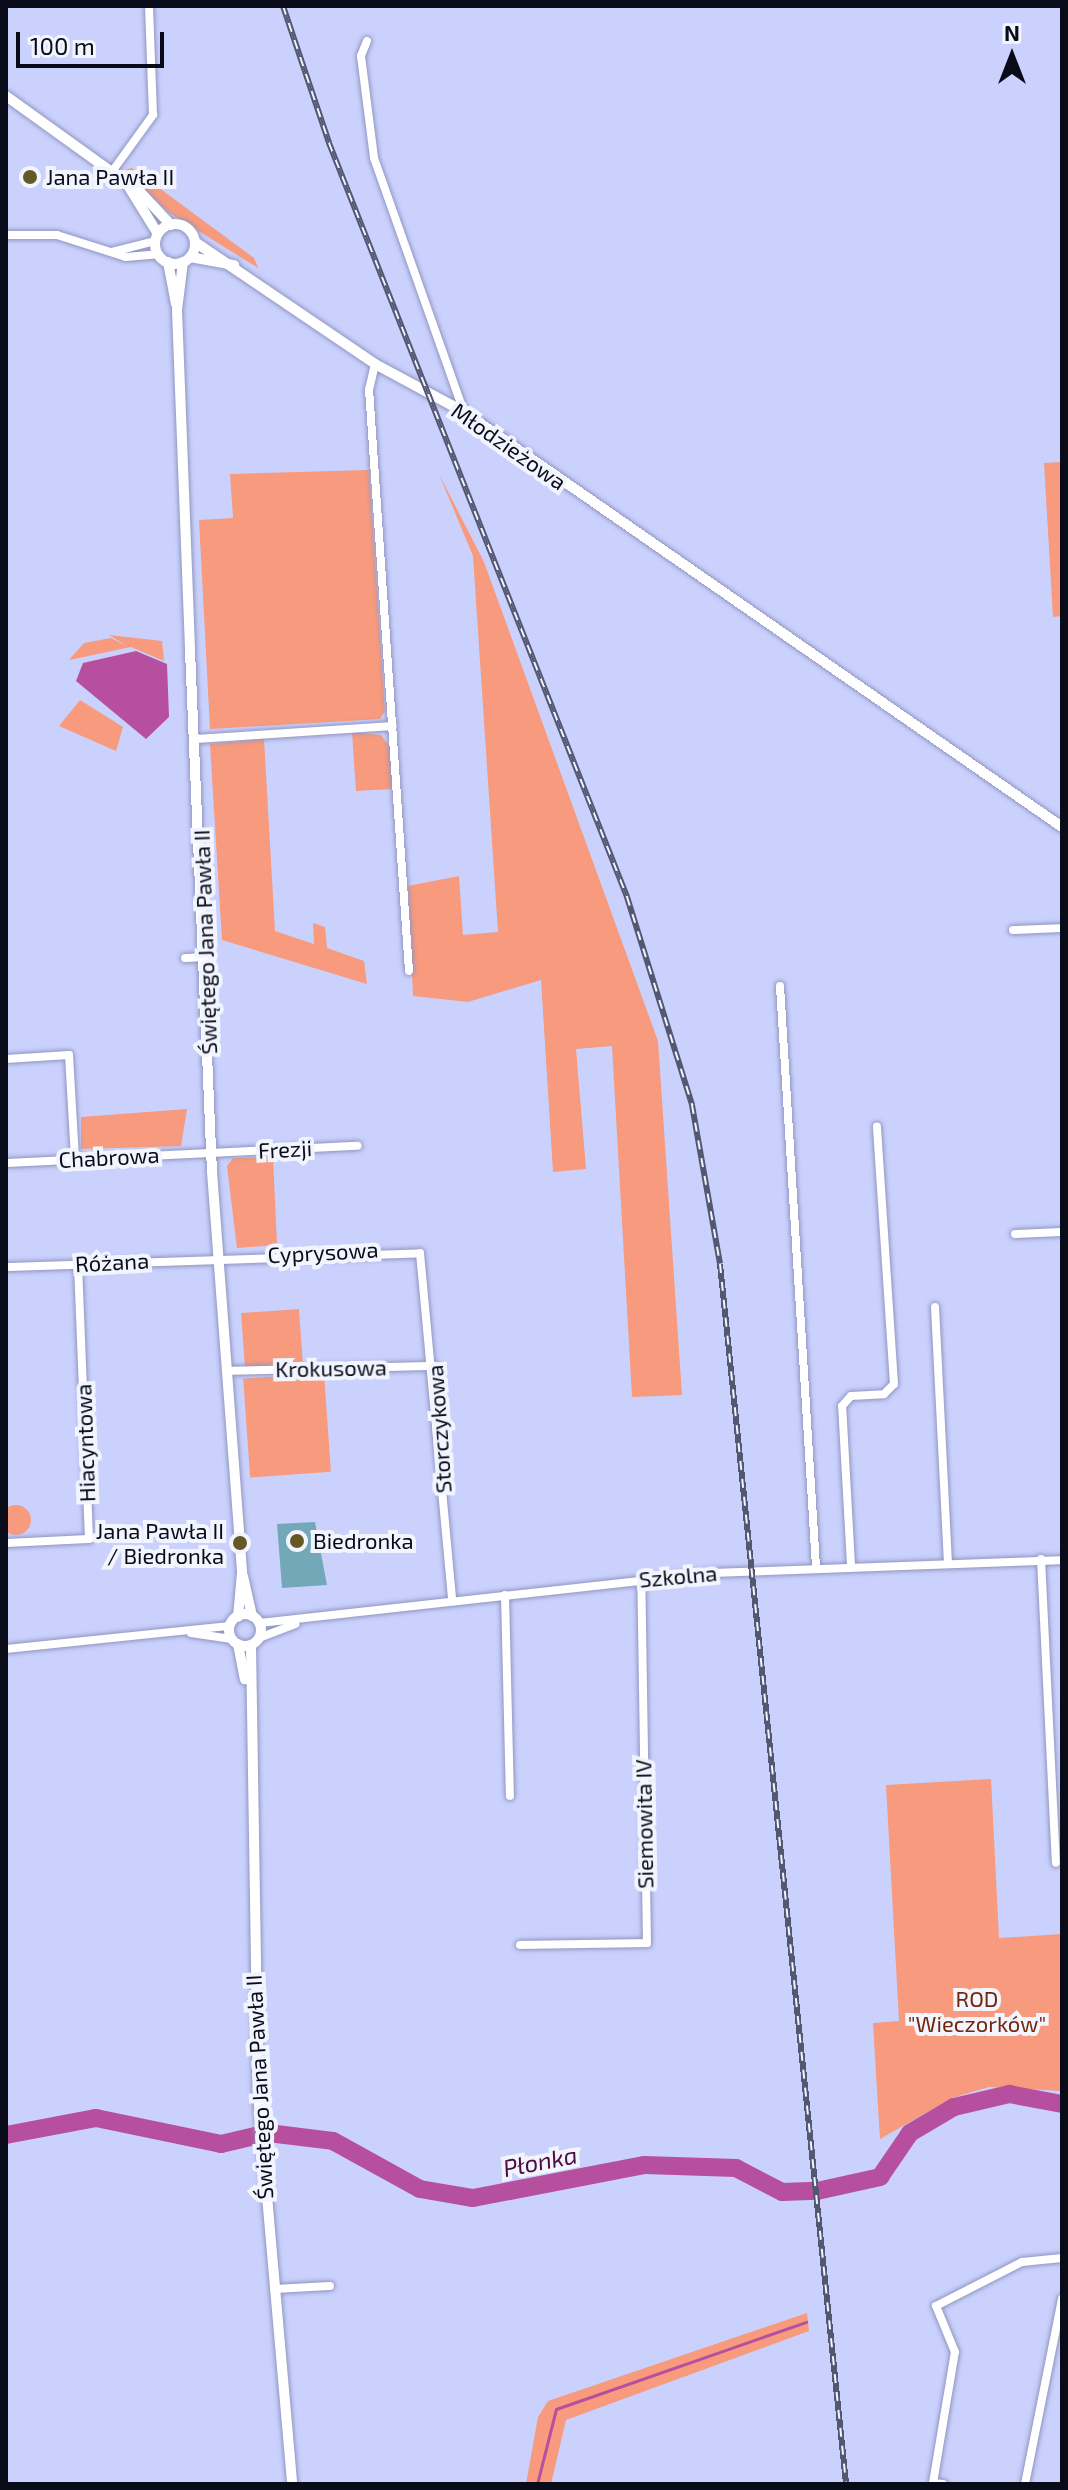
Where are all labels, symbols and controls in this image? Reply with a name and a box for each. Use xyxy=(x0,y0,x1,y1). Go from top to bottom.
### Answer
scale bar xyxy=(20,16,168,66)
north arrow xyxy=(972,16,1052,96)
text: N xyxy=(1004,19,1020,45)
text: 100 m xyxy=(30,31,95,60)
place label: Jana Pawła II xyxy=(46,164,174,190)
marker: Jana Pawła II xyxy=(21,168,39,186)
street label: Młodzieżowa xyxy=(447,397,571,495)
street label: Świętego Jana Pawła II xyxy=(188,829,222,1055)
street label: Frezji xyxy=(257,1134,313,1164)
street label: Chabrowa xyxy=(58,1141,160,1173)
street label: Cyprysowa xyxy=(267,1236,379,1268)
street label: Różana xyxy=(74,1247,150,1277)
street label: Krokusowa xyxy=(275,1354,387,1382)
street label: Storczykowa xyxy=(421,1364,457,1494)
street label: Hiacyntowa xyxy=(70,1383,100,1503)
place label: Jana Pawła II / Biedronka xyxy=(96,1517,224,1568)
place label: Biedronka xyxy=(313,1528,414,1554)
marker: Biedronka xyxy=(288,1532,306,1550)
marker: Jana Pawła II / Biedronka xyxy=(231,1534,249,1552)
street label: Szkolna xyxy=(638,1559,718,1593)
street label: Siemowita IV xyxy=(630,1759,658,1889)
street label: Świętego Jana Pawła II xyxy=(240,1974,278,2200)
park label: ROD "Wieczorków" xyxy=(908,1985,1046,2036)
water label: Płonka xyxy=(501,2140,579,2182)

